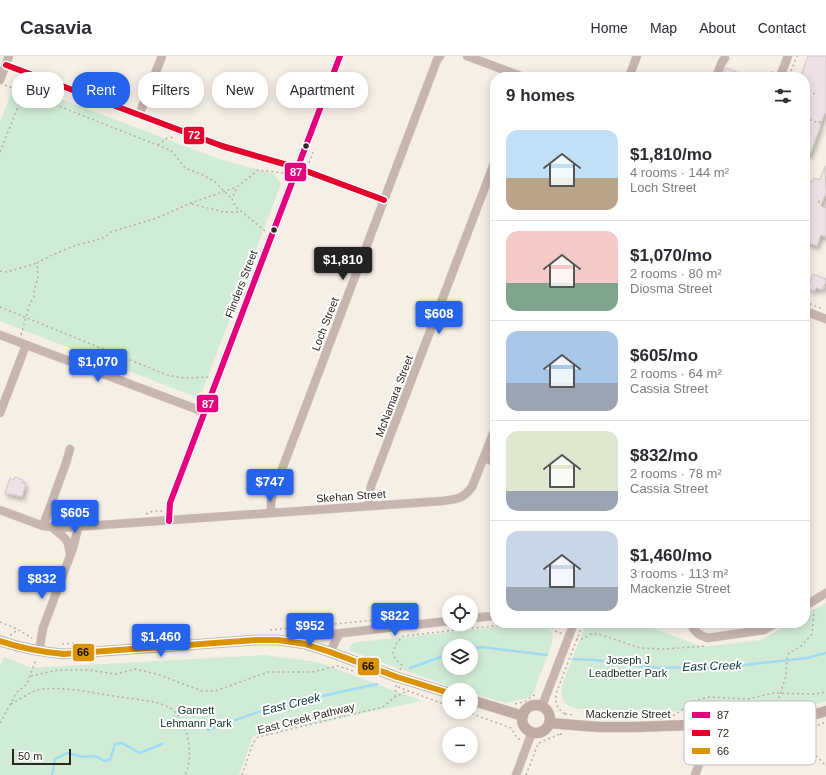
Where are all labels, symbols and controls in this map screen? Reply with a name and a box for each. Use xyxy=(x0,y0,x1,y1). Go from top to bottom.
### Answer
text: Casavia xyxy=(20,17,92,38)
text: Home xyxy=(591,20,628,36)
text: Map xyxy=(650,20,677,36)
text: About xyxy=(699,20,736,36)
text: Contact xyxy=(758,20,806,36)
chip: Buy xyxy=(12,72,64,108)
chip: Rent xyxy=(72,72,130,108)
chip: Filters xyxy=(138,72,204,108)
chip: New xyxy=(212,72,268,108)
chip: Apartment xyxy=(276,72,368,108)
icon: filters xyxy=(772,85,794,107)
text: 9 homes xyxy=(506,86,575,105)
line badge: 72 xyxy=(183,126,205,145)
text: 72 xyxy=(188,129,200,141)
unlabelled marker xyxy=(301,141,311,151)
text: $1,810/mo xyxy=(630,145,712,164)
icon: home xyxy=(538,146,586,194)
line badge: 87 xyxy=(284,162,307,182)
text: 4 rooms · 144 m² xyxy=(630,165,729,180)
text: 87 xyxy=(290,166,302,178)
text: Loch Street xyxy=(630,180,697,195)
unlabelled marker xyxy=(269,225,279,235)
text: $1,070/mo xyxy=(630,246,712,265)
pin: $1,810 xyxy=(310,247,376,281)
icon: home xyxy=(538,247,586,295)
street label: Flinders Street xyxy=(223,248,259,320)
text: $1,810 xyxy=(323,252,363,267)
text: 2 rooms · 80 m² xyxy=(630,266,722,281)
text: Diosma Street xyxy=(630,281,712,296)
street label: Loch Street xyxy=(309,296,341,352)
pin: $608 xyxy=(415,301,463,335)
text: $608 xyxy=(425,306,453,321)
text: $605/mo xyxy=(630,346,698,365)
icon: home xyxy=(538,347,586,395)
pin: $1,070 xyxy=(65,349,131,383)
text: $1,070 xyxy=(78,354,118,369)
street label: McNamara Street xyxy=(373,354,415,438)
text: 2 rooms · 64 m² xyxy=(630,366,722,381)
text: Cassia Street xyxy=(630,381,708,396)
line badge: 87 xyxy=(196,394,219,413)
text: 87 xyxy=(202,398,214,410)
text: $832/mo xyxy=(630,446,698,465)
icon: home xyxy=(538,447,586,495)
text: 2 rooms · 78 m² xyxy=(630,466,722,481)
pin: $747 xyxy=(246,469,294,503)
text: $747 xyxy=(256,474,284,489)
text: Cassia Street xyxy=(630,481,708,496)
street label: Skehan Street xyxy=(316,488,386,504)
pin: $605 xyxy=(51,500,99,534)
text: $605 xyxy=(61,505,89,520)
text: $1,460/mo xyxy=(630,546,712,565)
icon: home xyxy=(538,547,586,595)
pin: $832 xyxy=(18,566,66,600)
text: 3 rooms · 113 m² xyxy=(630,566,728,581)
text: $832 xyxy=(28,571,56,586)
text: Mackenzie Street xyxy=(630,581,730,596)
map controls xyxy=(442,595,478,763)
button: locate xyxy=(442,595,478,631)
pin: $822 xyxy=(371,603,419,637)
text: $822 xyxy=(381,608,409,623)
pin: $952 xyxy=(286,613,334,647)
text: $952 xyxy=(296,618,324,633)
pin: $1,460 xyxy=(128,624,194,658)
text: $1,460 xyxy=(141,629,181,644)
button: layers xyxy=(442,639,478,675)
line badge: 66 xyxy=(72,643,95,662)
text: 66 xyxy=(77,646,89,658)
park label: Joseph J Leadbetter Park xyxy=(589,654,668,679)
line badge: 66 xyxy=(357,657,380,676)
water label: East Creek xyxy=(682,658,743,674)
text: 66 xyxy=(362,660,374,672)
button: + xyxy=(442,683,478,719)
water label: East Creek xyxy=(261,690,322,718)
street label: East Creek Pathway xyxy=(256,700,356,736)
legend xyxy=(684,701,816,765)
park label: Garnett Lehmann Park xyxy=(160,704,232,729)
street label: Mackenzie Street xyxy=(586,708,670,720)
text: 87 xyxy=(717,709,729,721)
button: − xyxy=(442,727,478,763)
text: 72 xyxy=(717,727,729,739)
text: 66 xyxy=(717,745,729,757)
scale bar xyxy=(12,747,71,766)
text: 50 m xyxy=(18,750,42,762)

